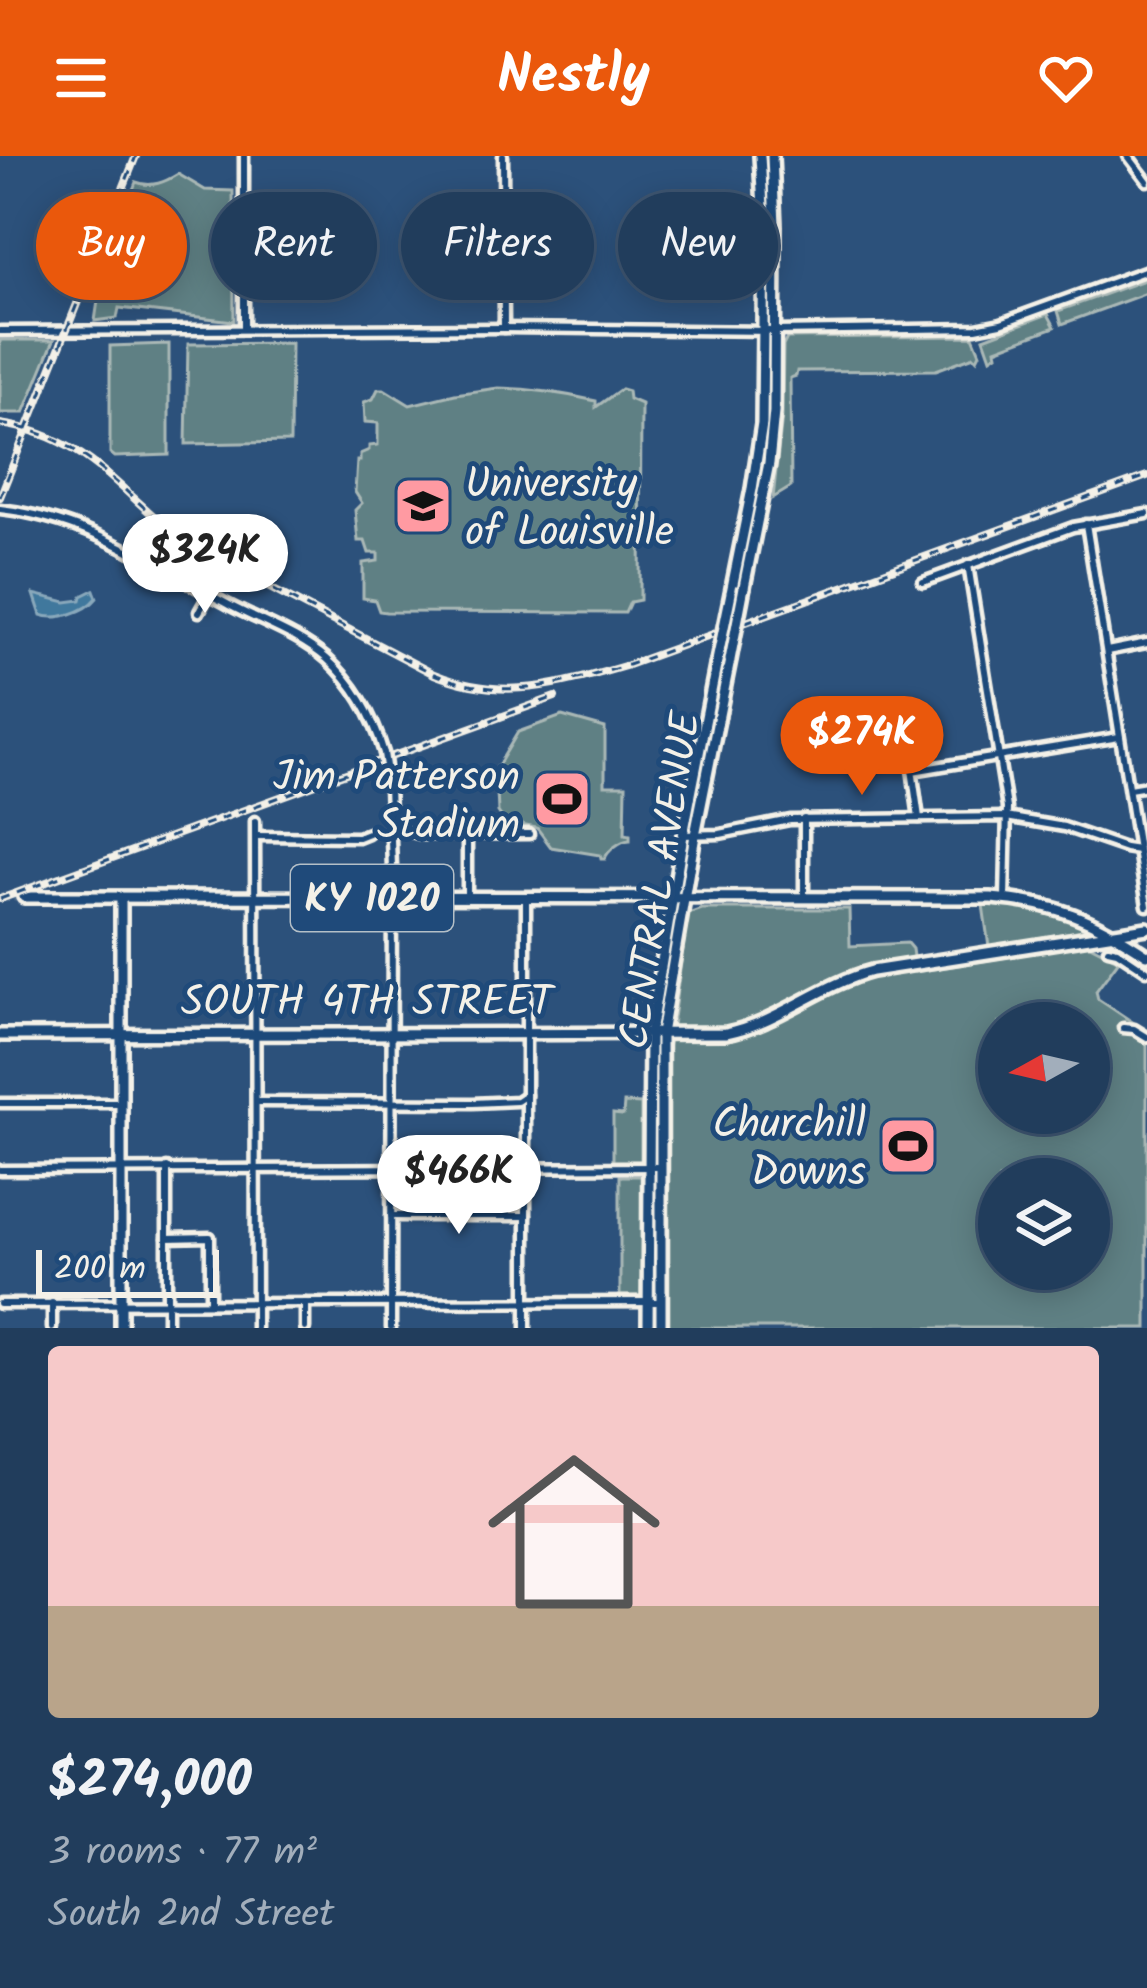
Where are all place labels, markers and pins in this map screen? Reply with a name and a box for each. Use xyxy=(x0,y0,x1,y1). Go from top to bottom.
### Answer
place label: University of Louisville xyxy=(465,452,674,567)
school or university icon: University of Louisville xyxy=(392,475,454,537)
pin: $324K xyxy=(121,514,289,616)
pin: $274K xyxy=(778,696,946,798)
place label: Jim Patterson Stadium xyxy=(273,745,520,860)
sports icon: Jim Patterson Stadium xyxy=(531,768,593,830)
place label: Churchill Downs xyxy=(712,1092,866,1207)
sports icon: Churchill Downs xyxy=(877,1115,939,1177)
pin: $466K xyxy=(375,1135,543,1237)

